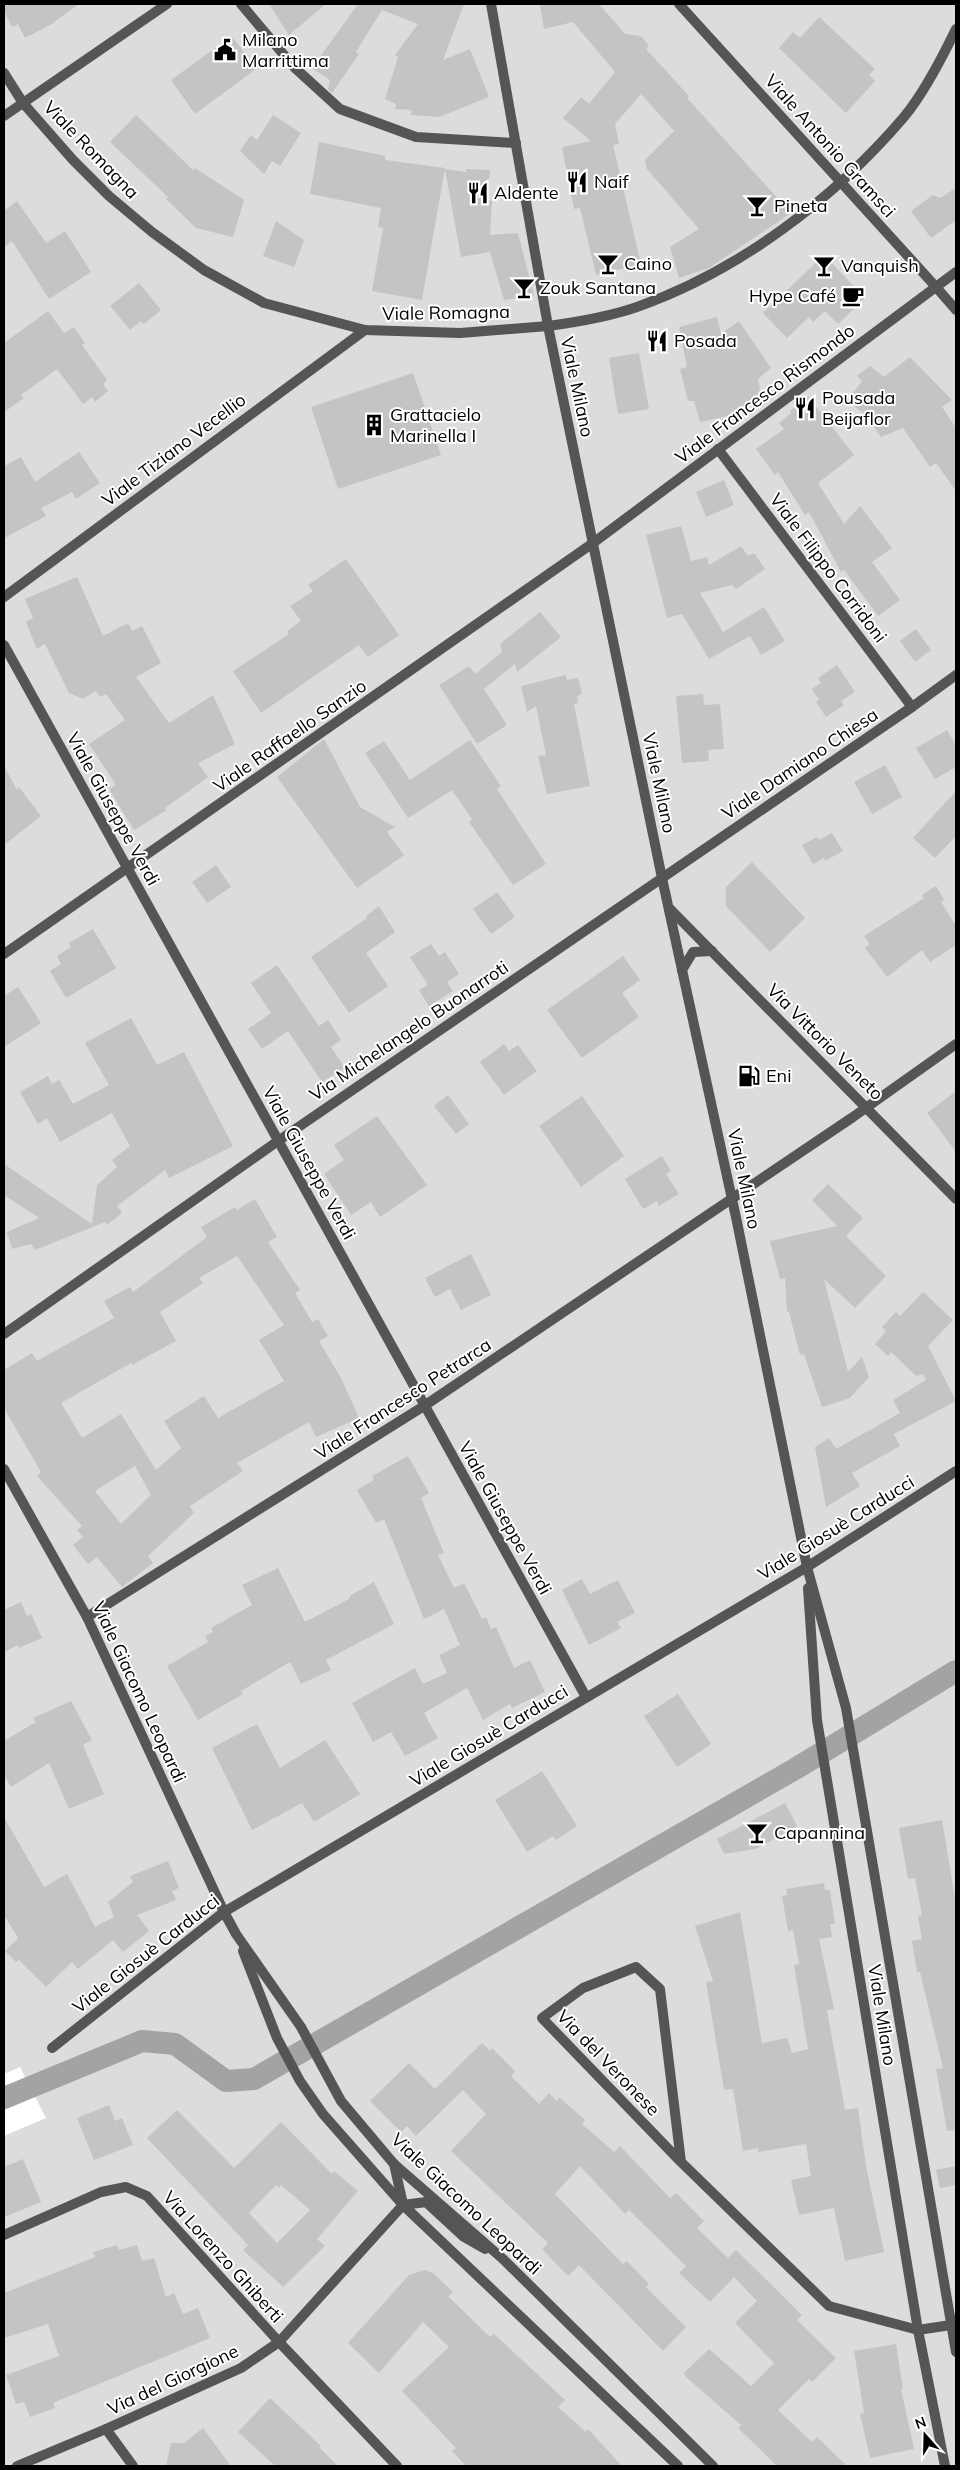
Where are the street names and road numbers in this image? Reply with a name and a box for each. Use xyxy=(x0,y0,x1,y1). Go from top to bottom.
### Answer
street label: Viale Antonio Gramsci xyxy=(760,69,901,222)
street label: Viale Romagna xyxy=(39,96,144,204)
street label: Viale Romagna xyxy=(382,300,510,325)
street label: Viale Francesco Rismondo xyxy=(670,319,859,469)
street label: Viale Milano xyxy=(556,335,599,439)
street label: Viale Tiziano Vecellio xyxy=(97,388,250,511)
street label: Viale Filippo Corridoni xyxy=(765,488,892,647)
street label: Viale Raffaello Sanzio xyxy=(209,674,371,797)
street label: Viale Damiano Chiesa xyxy=(717,703,882,824)
street label: Viale Giuseppe Verdi xyxy=(62,728,165,889)
street label: Viale Milano xyxy=(638,731,681,835)
street label: Via Michelangelo Buonarroti xyxy=(305,955,512,1106)
street label: Via Vittorio Veneto xyxy=(762,978,889,1105)
street label: Viale Giuseppe Verdi xyxy=(258,1082,361,1243)
street label: Viale Milano xyxy=(723,1127,766,1231)
street label: Viale Francesco Petrarca xyxy=(310,1333,495,1464)
street label: Viale Giuseppe Verdi xyxy=(454,1437,557,1598)
street label: Viale Giosuè Carducci xyxy=(753,1470,918,1585)
street label: Viale Giacomo Leopardi xyxy=(87,1598,192,1786)
street label: Viale Giosuè Carducci xyxy=(406,1679,572,1792)
street label: Viale Giosuè Carducci xyxy=(68,1889,224,2018)
street label: Viale Milano xyxy=(863,1963,902,2067)
street label: Via del Veronese xyxy=(552,2005,665,2121)
street label: Viale Giacomo Leopardi xyxy=(386,2128,546,2279)
street label: Via Lorenzo Ghiberti xyxy=(158,2186,289,2327)
street label: Via del Giorgione xyxy=(104,2339,242,2420)

